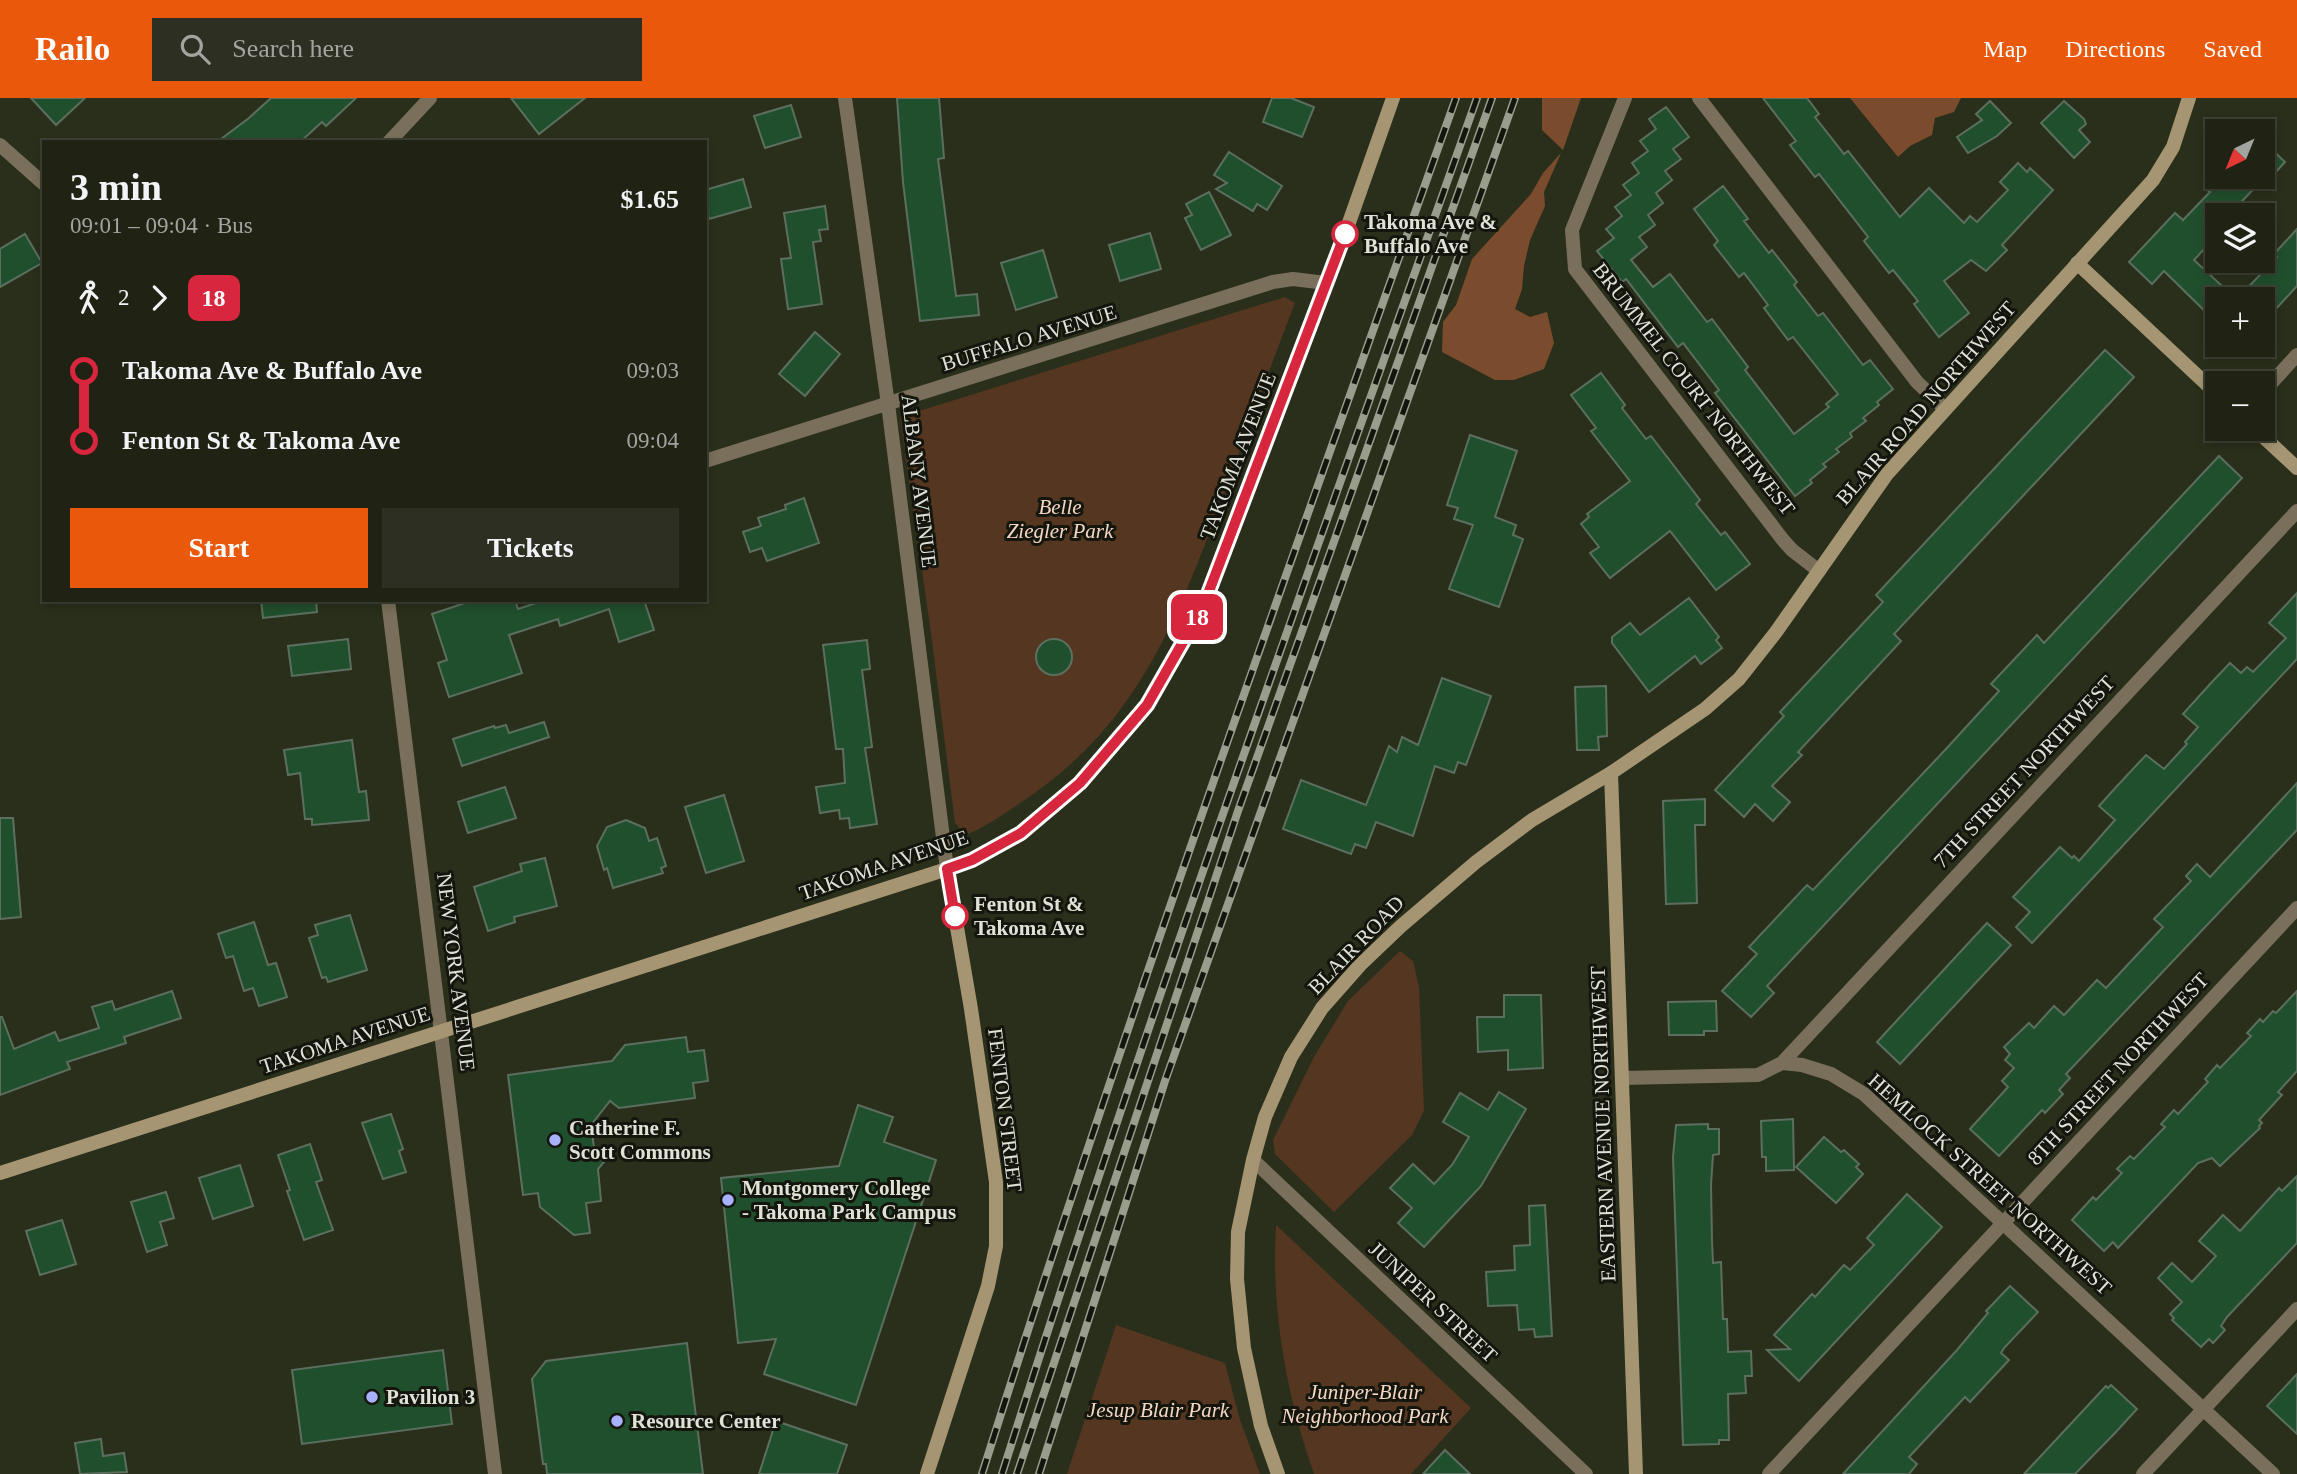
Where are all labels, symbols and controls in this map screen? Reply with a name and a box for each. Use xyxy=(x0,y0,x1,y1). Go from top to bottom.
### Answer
search box xyxy=(152,18,642,81)
icon: search xyxy=(176,30,214,68)
text: Railo xyxy=(35,31,110,67)
text: Search here xyxy=(232,34,354,63)
text: Map xyxy=(1983,36,2027,62)
text: Directions xyxy=(2065,36,2165,62)
text: Saved xyxy=(2203,36,2262,62)
north arrow xyxy=(2205,119,2275,189)
map controls xyxy=(2205,119,2275,441)
text: 3 min xyxy=(70,166,162,208)
text: $1.65 xyxy=(621,185,679,214)
button: layers xyxy=(2205,203,2275,273)
place label: Takoma Ave & Buffalo Ave xyxy=(1364,210,1497,258)
text: 09:01 – 09:04 · Bus xyxy=(70,213,253,238)
marker: Takoma Ave & Buffalo Ave xyxy=(1332,221,1358,247)
street label: BRUMMEL COURT NORTHWEST xyxy=(1588,258,1800,520)
icon: walk xyxy=(70,279,108,317)
icon: forward xyxy=(140,279,178,317)
text: 2 xyxy=(118,285,130,310)
text: 18 xyxy=(202,285,226,311)
button: + xyxy=(2205,287,2275,357)
street label: BLAIR ROAD NORTHWEST xyxy=(1831,296,2021,509)
street label: BUFFALO AVENUE xyxy=(939,300,1119,376)
text: Takoma Ave & Buffalo Ave xyxy=(122,356,422,385)
text: 09:03 xyxy=(627,358,679,383)
street label: TAKOMA AVENUE xyxy=(1195,369,1281,543)
button: − xyxy=(2205,371,2275,441)
street label: ALBANY AVENUE xyxy=(896,393,942,569)
text: Fenton St & Takoma Ave xyxy=(122,426,400,455)
text: 09:04 xyxy=(627,428,679,453)
park label: Belle Ziegler Park xyxy=(1007,495,1114,543)
button: Start xyxy=(70,508,368,588)
button: Tickets xyxy=(382,508,679,588)
line badge: 18 xyxy=(1166,594,1228,640)
text: 18 xyxy=(1185,604,1209,630)
street label: 7TH STREET NORTHWEST xyxy=(1929,671,2119,873)
street label: TAKOMA AVENUE xyxy=(796,825,972,905)
street label: NEW YORK AVENUE xyxy=(432,872,480,1072)
street label: BLAIR ROAD xyxy=(1303,891,1409,999)
place label: Fenton St & Takoma Ave xyxy=(974,892,1084,940)
marker: Fenton St & Takoma Ave xyxy=(942,903,968,929)
street label: EASTERN AVENUE NORTHWEST xyxy=(1585,966,1621,1282)
street label: 8TH STREET NORTHWEST xyxy=(2023,968,2213,1170)
street label: TAKOMA AVENUE xyxy=(257,1001,433,1079)
street label: FENTON STREET xyxy=(983,1027,1027,1193)
street label: HEMLOCK STREET NORTHWEST xyxy=(1863,1068,2117,1300)
place label: Catherine F. Scott Commons xyxy=(569,1116,711,1164)
marker: Catherine F. Scott Commons xyxy=(547,1132,563,1148)
place label: Montgomery College - Takoma Park Campus xyxy=(742,1176,956,1224)
marker: Montgomery College - Takoma Park Campus xyxy=(720,1192,736,1208)
street label: JUNIPER STREET xyxy=(1364,1237,1502,1368)
park label: Juniper-Blair Neighborhood Park xyxy=(1280,1380,1449,1428)
place label: Pavilion 3 xyxy=(386,1385,475,1409)
marker: Pavilion 3 xyxy=(364,1389,380,1405)
park label: Jesup Blair Park xyxy=(1087,1398,1230,1422)
place label: Resource Center xyxy=(631,1409,780,1433)
marker: Resource Center xyxy=(609,1413,625,1429)

